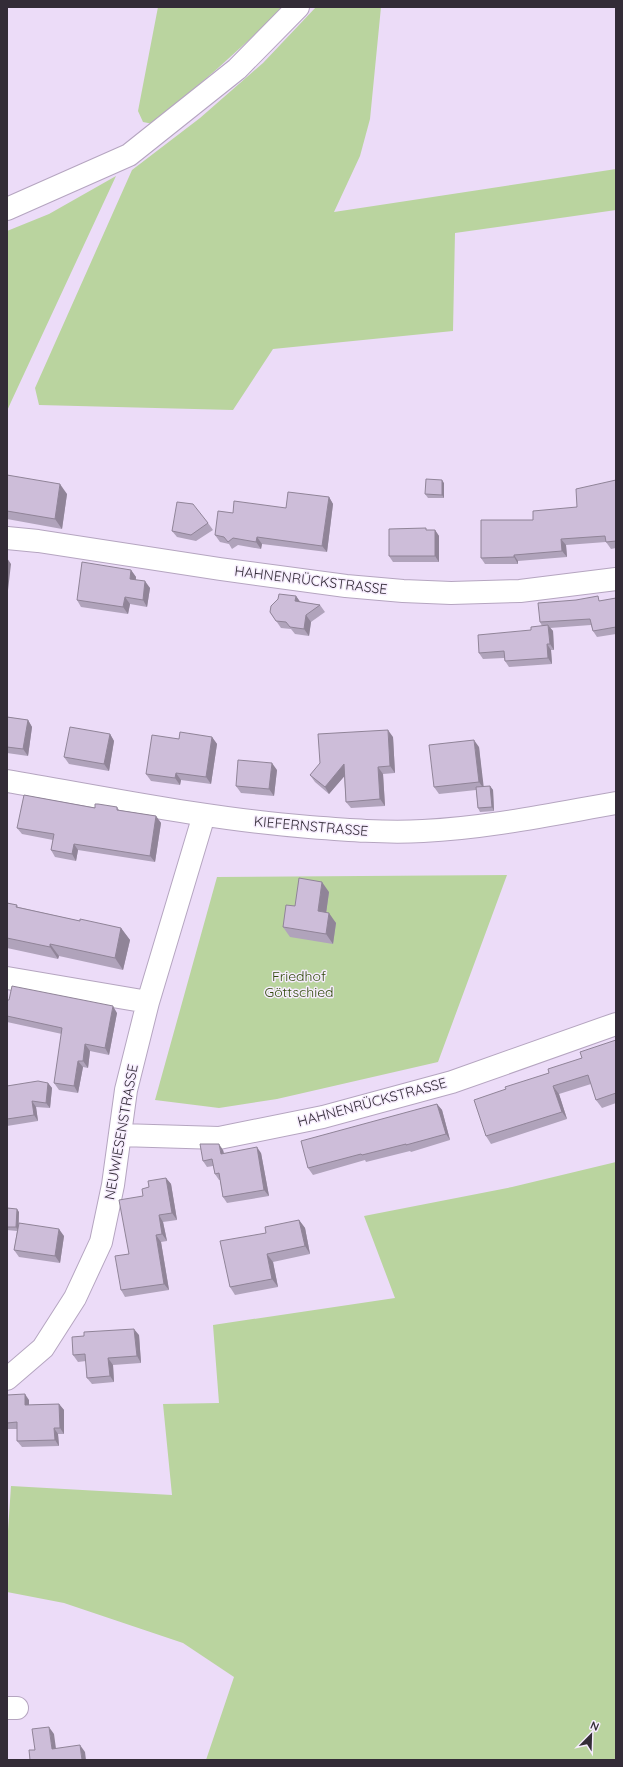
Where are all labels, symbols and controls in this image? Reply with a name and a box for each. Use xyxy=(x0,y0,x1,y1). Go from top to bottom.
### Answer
street label: HAHNENRÜCKSTRASSE xyxy=(234,562,388,598)
street label: KIEFERNSTRASSE xyxy=(253,812,369,840)
park label: Friedhof Göttschied xyxy=(264,967,334,1001)
street label: NEUWIESENSTRASSE xyxy=(100,1063,142,1201)
street label: HAHNENRÜCKSTRASSE xyxy=(295,1073,449,1131)
north arrow xyxy=(571,1715,611,1755)
text: N xyxy=(588,1718,601,1734)

